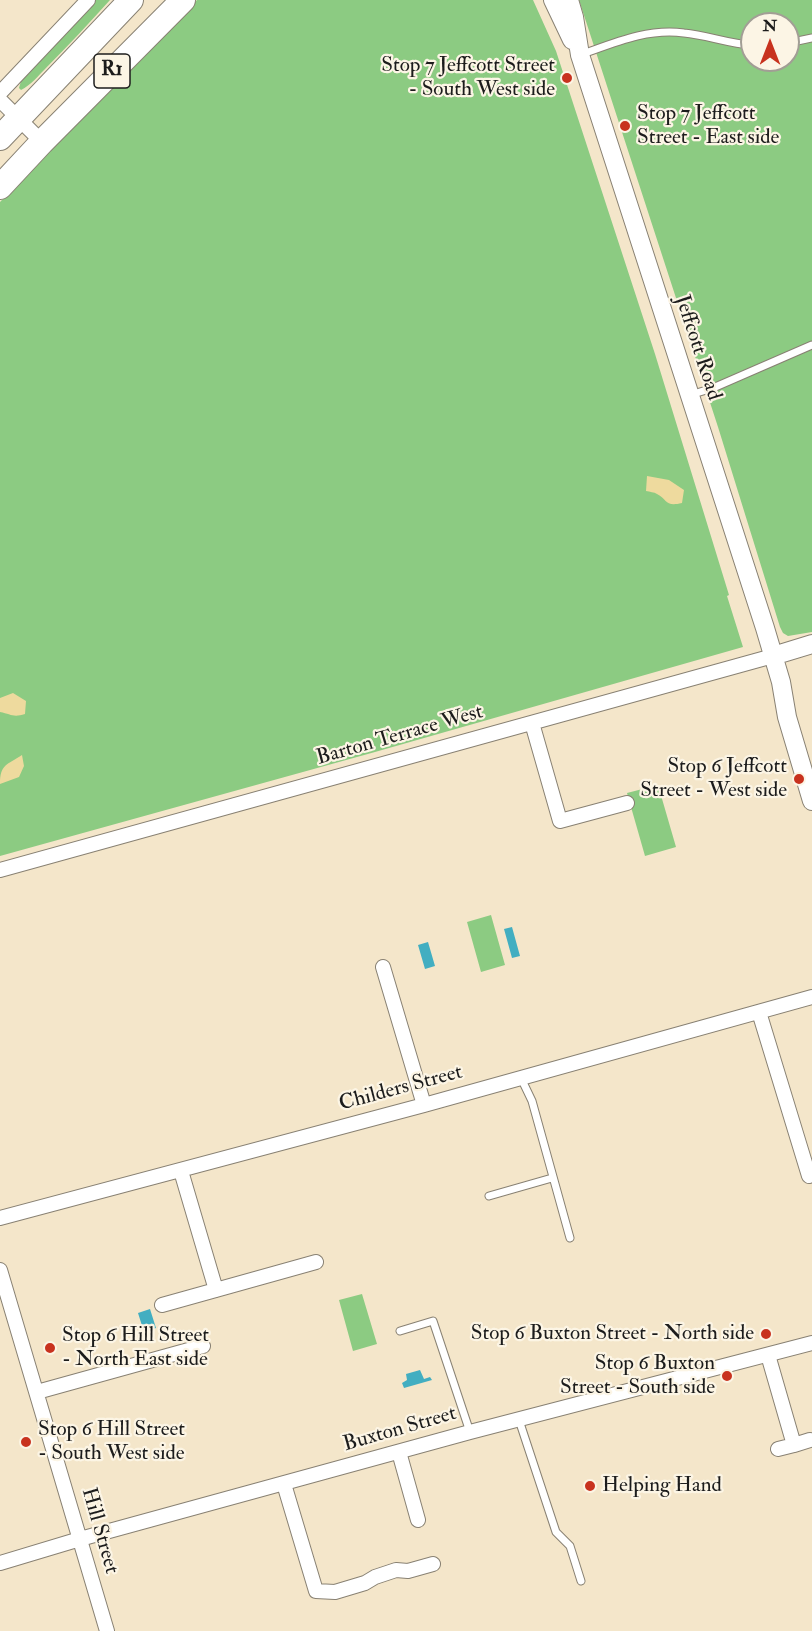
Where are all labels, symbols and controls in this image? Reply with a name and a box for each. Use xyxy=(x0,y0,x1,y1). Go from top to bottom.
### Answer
north arrow xyxy=(740,12,800,72)
text: N xyxy=(763,16,777,36)
place label: Stop 7 Jeffcott Street - South West side xyxy=(381,53,555,103)
road number: R1 xyxy=(94,54,130,88)
marker: Stop 7 Jeffcott Street - South West side xyxy=(560,71,574,85)
place label: Stop 7 Jeffcott Street - East side xyxy=(637,101,779,151)
marker: Stop 7 Jeffcott Street - East side xyxy=(618,119,632,133)
street label: Jeffcott Road xyxy=(668,292,726,404)
street label: Barton Terrace West xyxy=(314,700,486,772)
place label: Stop 6 Jeffcott Street - West side xyxy=(640,754,787,804)
marker: Stop 6 Jeffcott Street - West side xyxy=(792,772,806,786)
street label: Childers Street xyxy=(337,1060,465,1118)
place label: Stop 6 Buxton Street - North side xyxy=(471,1321,754,1347)
place label: Stop 6 Hill Street - North East side xyxy=(62,1323,209,1373)
marker: Stop 6 Buxton Street - North side xyxy=(759,1327,773,1341)
marker: Stop 6 Hill Street - North East side xyxy=(43,1341,57,1355)
place label: Stop 6 Buxton Street - South side xyxy=(560,1351,715,1401)
marker: Stop 6 Buxton Street - South side xyxy=(720,1369,734,1383)
street label: Buxton Street xyxy=(340,1402,460,1458)
place label: Stop 6 Hill Street - South West side xyxy=(38,1417,185,1467)
marker: Stop 6 Hill Street - South West side xyxy=(19,1435,33,1449)
place label: Helping Hand xyxy=(602,1473,722,1499)
marker: Helping Hand xyxy=(583,1479,597,1493)
street label: Hill Street xyxy=(75,1485,123,1577)

